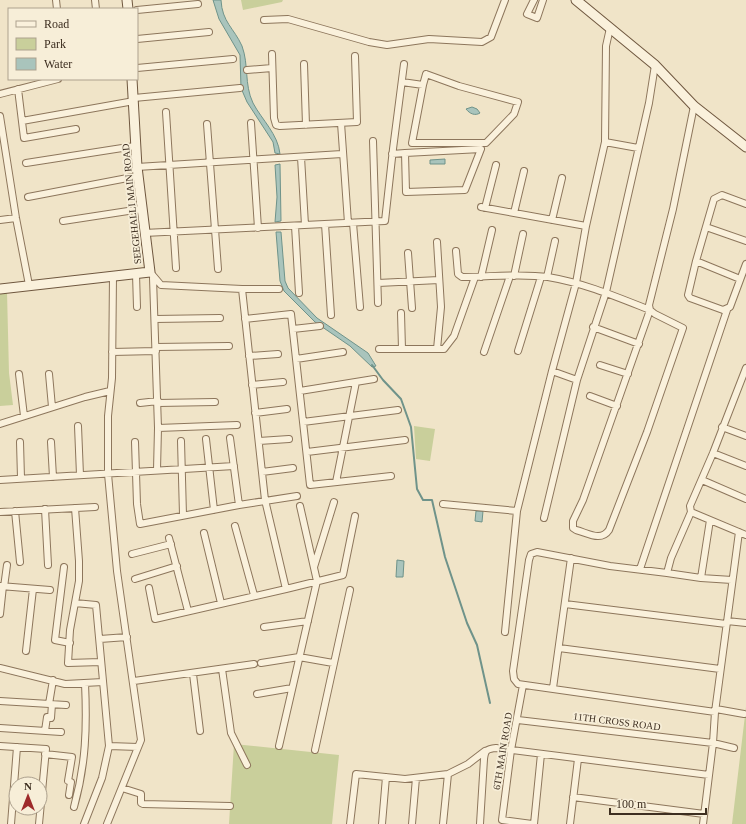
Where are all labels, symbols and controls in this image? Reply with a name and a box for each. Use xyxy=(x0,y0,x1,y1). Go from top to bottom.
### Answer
legend xyxy=(8,8,138,80)
text: Road xyxy=(44,17,69,31)
text: Park xyxy=(44,37,66,51)
text: Water xyxy=(44,57,72,71)
street label: SEEGEHALLI MAIN ROAD xyxy=(120,143,143,265)
street label: 11TH CROSS ROAD xyxy=(573,711,661,732)
street label: 6TH MAIN ROAD xyxy=(491,712,514,791)
north arrow xyxy=(8,776,48,816)
text: N xyxy=(24,780,32,792)
scale bar xyxy=(610,790,706,816)
text: 100 m xyxy=(616,797,647,811)

